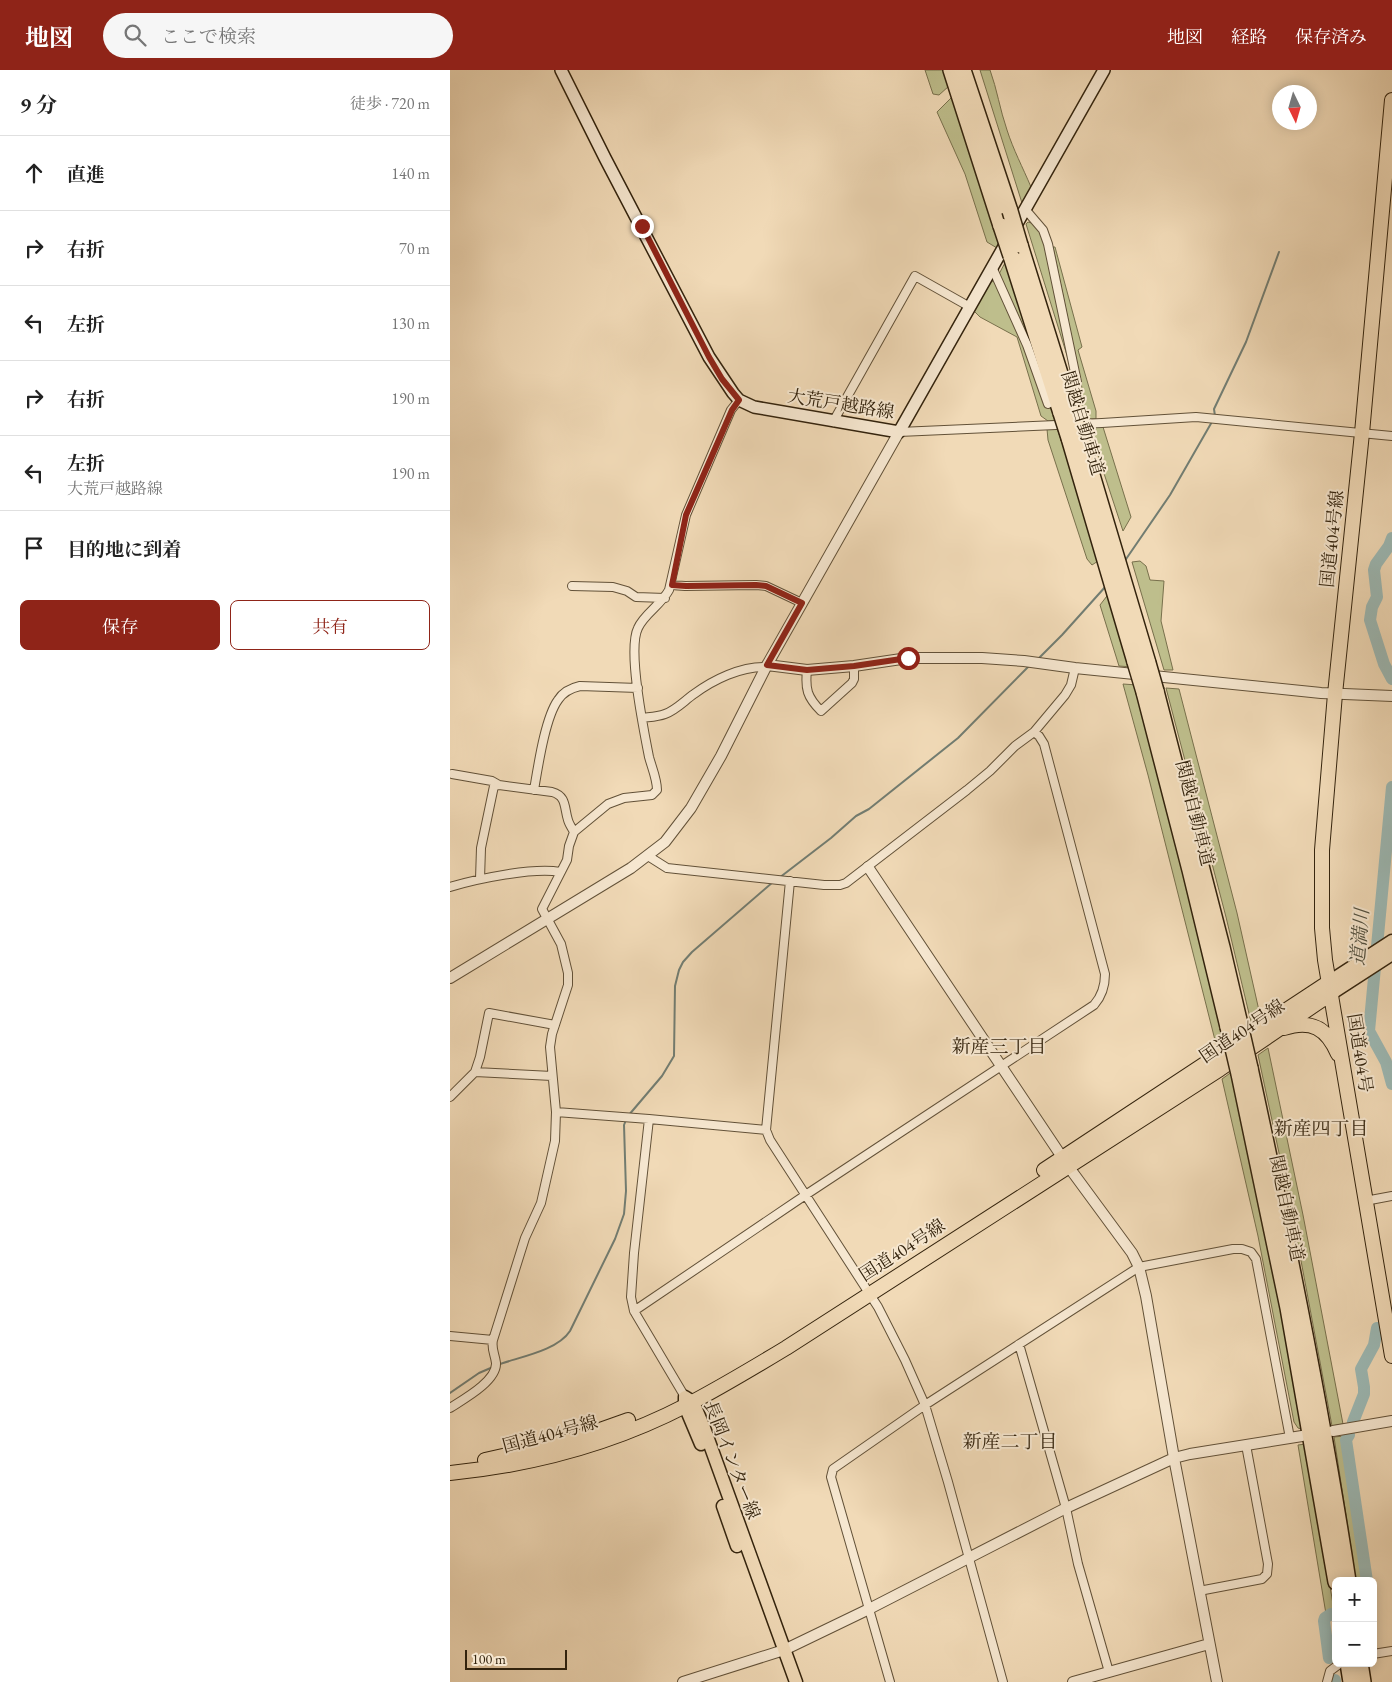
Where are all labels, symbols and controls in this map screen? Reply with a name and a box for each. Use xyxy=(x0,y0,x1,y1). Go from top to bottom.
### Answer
search box xyxy=(103,13,453,58)
icon: search xyxy=(121,21,149,49)
text: 地図 xyxy=(25,22,73,53)
text: ここで検索 xyxy=(161,24,256,49)
text: 地図 xyxy=(1167,25,1203,48)
text: 経路 xyxy=(1231,25,1267,48)
text: 保存済み xyxy=(1295,25,1367,48)
north arrow xyxy=(1272,85,1317,130)
text: 9 分 xyxy=(20,91,57,118)
text: 徒歩 · 720 m xyxy=(350,93,430,114)
icon: ahead xyxy=(20,159,48,187)
text: 直進 xyxy=(67,162,105,187)
text: 140 m xyxy=(391,163,430,184)
route end xyxy=(631,215,654,238)
icon: right xyxy=(20,234,48,262)
text: 右折 xyxy=(67,237,105,262)
text: 70 m xyxy=(399,238,430,259)
icon: left xyxy=(20,309,48,337)
text: 左折 xyxy=(67,312,105,337)
text: 130 m xyxy=(391,313,430,334)
street label: 関越自動車道 xyxy=(1057,368,1110,478)
icon: right xyxy=(20,384,48,412)
street label: 大荒戸越路線 xyxy=(786,384,896,423)
text: 右折 xyxy=(67,387,105,412)
text: 190 m xyxy=(391,388,430,409)
text: 左折 xyxy=(67,451,105,476)
icon: left xyxy=(20,459,48,487)
text: 190 m xyxy=(391,463,430,484)
text: 大荒戸越路線 xyxy=(67,478,163,499)
street label: 国道404号線 xyxy=(1315,489,1348,589)
icon: arrive xyxy=(20,534,48,562)
text: 目的地に到着 xyxy=(67,537,181,562)
button: 保存 xyxy=(20,600,220,650)
button: 共有 xyxy=(230,600,430,650)
route start xyxy=(897,647,920,670)
street label: 関越自動車道 xyxy=(1171,758,1220,868)
water label: 道満川 xyxy=(1345,906,1375,967)
street label: 国道404号線 xyxy=(1195,994,1289,1067)
street label: 国道404号 xyxy=(1343,1012,1378,1094)
district label: 新産三丁目 xyxy=(951,1034,1047,1059)
district label: 新産四丁目 xyxy=(1273,1116,1369,1141)
street label: 関越自動車道 xyxy=(1265,1153,1310,1263)
street label: 国道404号線 xyxy=(854,1213,949,1286)
street label: 長岡インター線 xyxy=(699,1397,766,1522)
street label: 国道404号線 xyxy=(500,1410,600,1457)
district label: 新産二丁目 xyxy=(962,1429,1058,1454)
map controls xyxy=(1332,1577,1377,1667)
button: + xyxy=(1332,1577,1377,1622)
button: − xyxy=(1332,1622,1377,1667)
scale bar xyxy=(465,1647,568,1670)
text: 100 m xyxy=(472,1650,506,1668)

